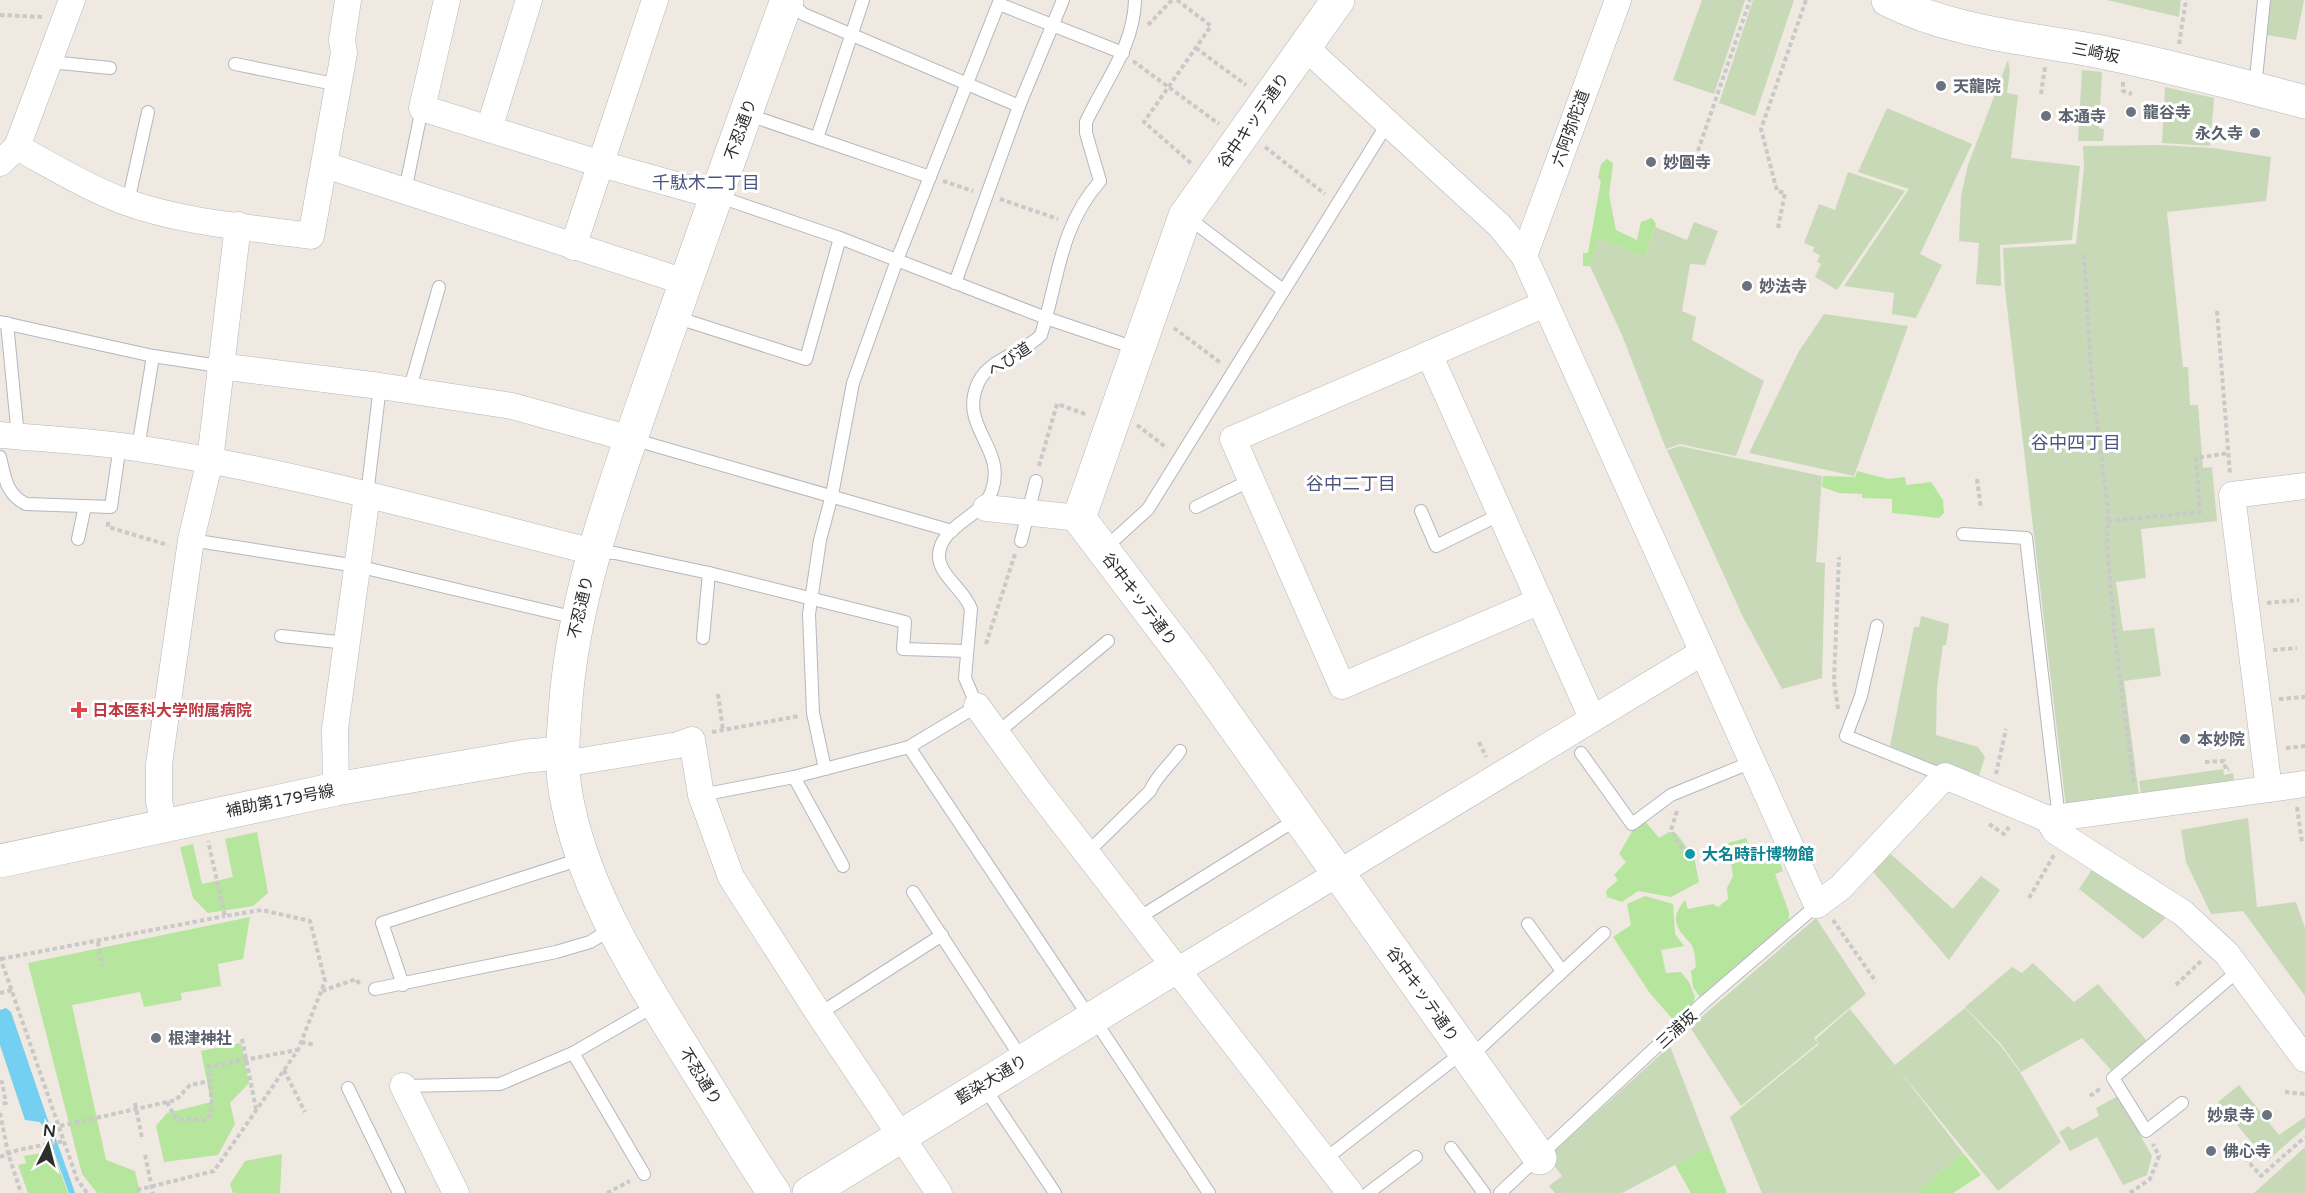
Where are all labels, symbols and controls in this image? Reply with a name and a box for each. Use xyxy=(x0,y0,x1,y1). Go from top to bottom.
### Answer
street label: 三崎坂 xyxy=(2070,39,2121,67)
street label: 谷中キッテ通り xyxy=(1214,69,1294,172)
place label: 天龍院 xyxy=(1953,77,2001,97)
marker: 天龍院 xyxy=(1934,79,1948,93)
street label: 六阿弥陀道 xyxy=(1548,87,1594,169)
street label: 不忍通り xyxy=(721,96,761,163)
place label: 龍谷寺 xyxy=(2143,103,2191,123)
marker: 龍谷寺 xyxy=(2124,105,2138,119)
place label: 本通寺 xyxy=(2058,107,2106,127)
marker: 本通寺 xyxy=(2039,109,2053,123)
place label: 永久寺 xyxy=(2195,124,2243,144)
marker: 永久寺 xyxy=(2248,126,2262,140)
place label: 妙圓寺 xyxy=(1663,153,1711,173)
marker: 妙圓寺 xyxy=(1644,155,1658,169)
district label: 千駄木二丁目 xyxy=(652,172,760,194)
place label: 妙法寺 xyxy=(1759,277,1807,297)
marker: 妙法寺 xyxy=(1740,279,1754,293)
street label: へび道 xyxy=(984,338,1035,382)
district label: 谷中四丁目 xyxy=(2031,432,2121,454)
district label: 谷中二丁目 xyxy=(1306,473,1396,495)
street label: 谷中キッテ通り xyxy=(1098,549,1181,650)
street label: 不忍通り xyxy=(564,574,598,641)
marker: 日本医科大学附属病院 xyxy=(70,701,88,719)
place label: 日本医科大学附属病院 xyxy=(92,701,252,721)
place label: 本妙院 xyxy=(2197,730,2245,750)
marker: 本妙院 xyxy=(2178,732,2192,746)
street label: 補助第179号線 xyxy=(224,781,336,821)
place label: 大名時計博物館 xyxy=(1702,845,1814,865)
marker: 大名時計博物館 xyxy=(1683,847,1697,861)
street label: 谷中キッテ通り xyxy=(1382,943,1462,1046)
street label: 三浦坂 xyxy=(1652,1006,1701,1053)
place label: 根津神社 xyxy=(168,1029,232,1049)
marker: 根津神社 xyxy=(149,1031,163,1045)
street label: 不忍通り xyxy=(675,1044,726,1109)
street label: 藍染大通り xyxy=(952,1051,1031,1109)
place label: 妙泉寺 xyxy=(2207,1106,2255,1126)
marker: 妙泉寺 xyxy=(2260,1108,2274,1122)
north arrow xyxy=(18,1115,78,1175)
text: N xyxy=(42,1120,57,1142)
place label: 佛心寺 xyxy=(2223,1142,2271,1162)
marker: 佛心寺 xyxy=(2204,1144,2218,1158)

